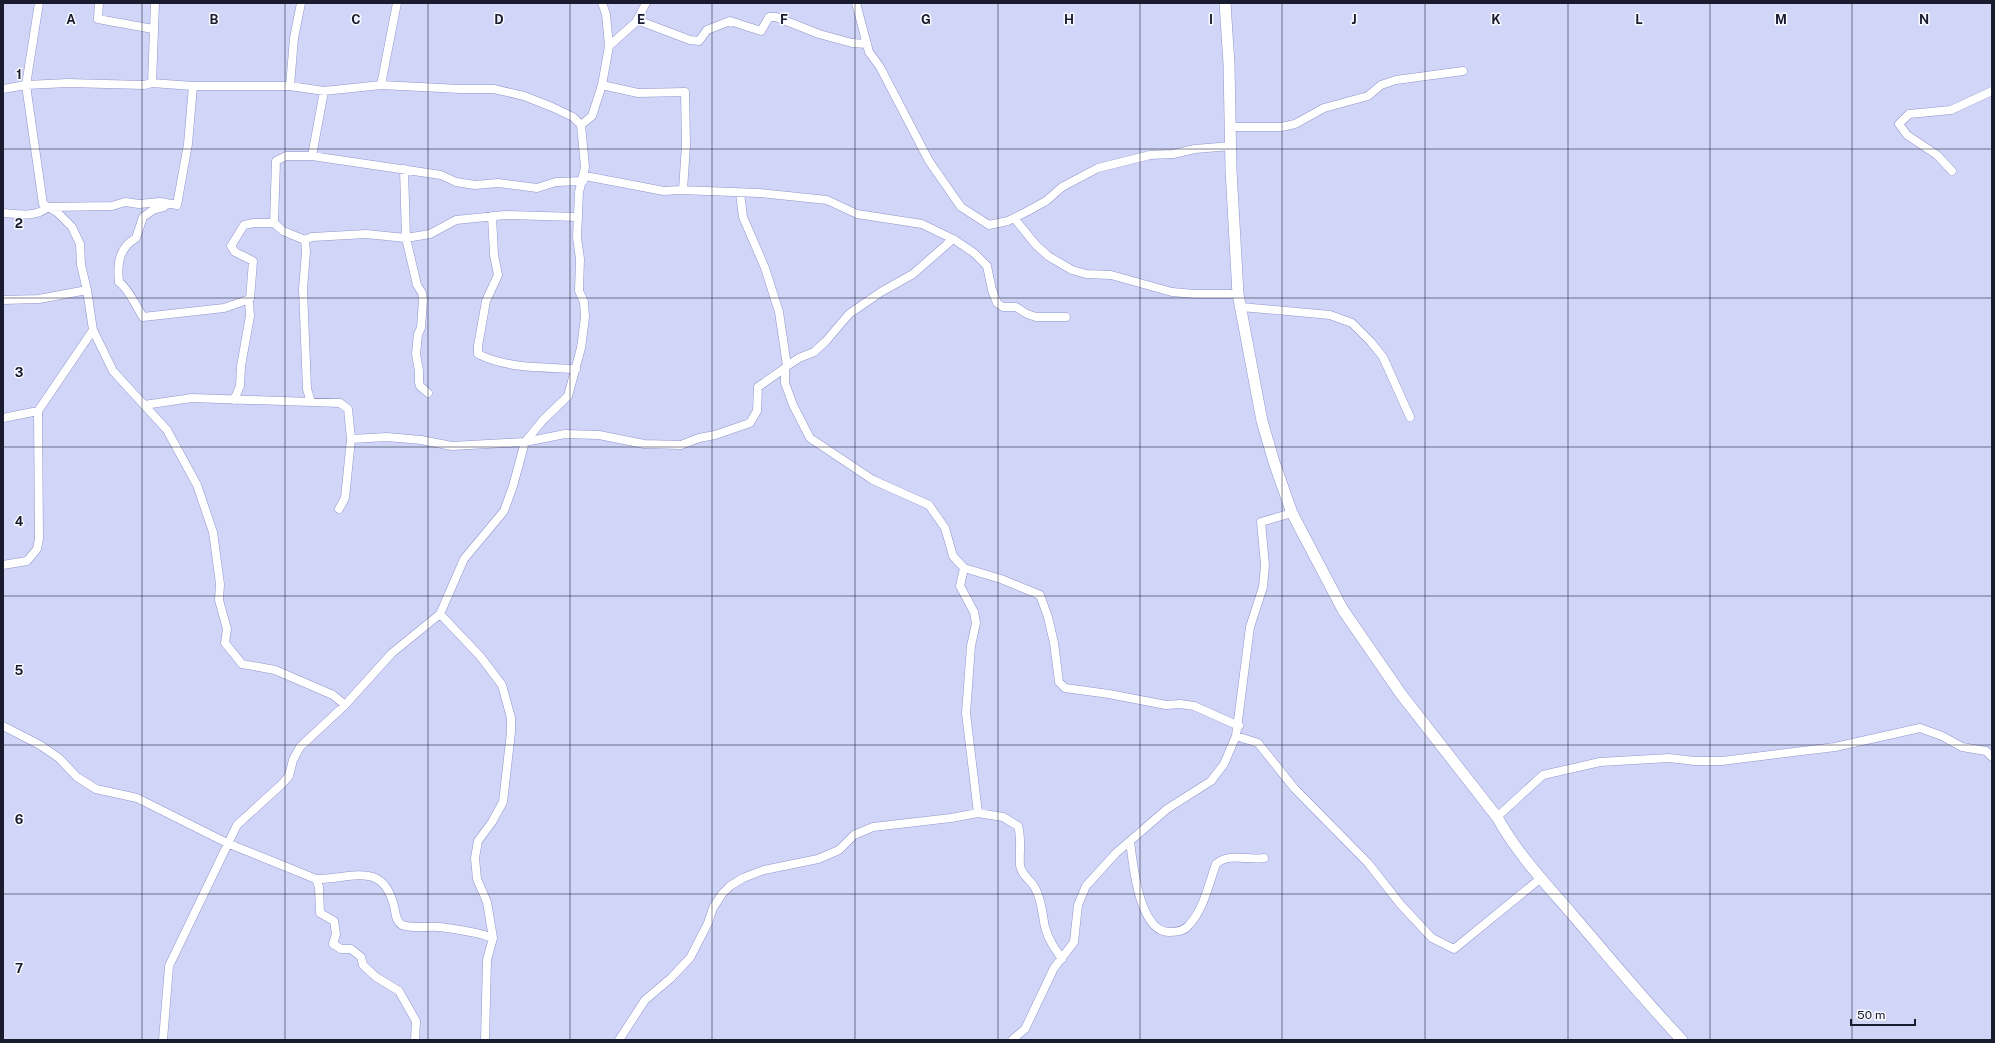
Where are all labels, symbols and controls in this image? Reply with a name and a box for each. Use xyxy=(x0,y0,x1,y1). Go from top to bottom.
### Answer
text: A xyxy=(66,12,76,27)
text: B xyxy=(210,12,219,27)
text: C xyxy=(351,12,361,27)
text: D xyxy=(494,12,504,27)
text: E xyxy=(637,12,645,27)
text: F xyxy=(780,12,788,27)
text: G xyxy=(921,12,931,27)
text: H xyxy=(1064,12,1074,27)
text: I xyxy=(1209,12,1213,27)
text: J xyxy=(1351,12,1357,27)
text: K xyxy=(1491,12,1501,27)
text: L xyxy=(1635,12,1643,27)
text: M xyxy=(1775,12,1787,27)
text: N xyxy=(1919,12,1929,27)
text: 1 xyxy=(16,67,22,82)
text: 2 xyxy=(15,216,23,231)
text: 3 xyxy=(15,365,24,380)
text: 4 xyxy=(15,514,24,529)
text: 5 xyxy=(15,663,24,678)
text: 6 xyxy=(15,812,24,827)
text: 7 xyxy=(15,961,23,976)
scale bar xyxy=(1851,1001,1915,1027)
text: 50 m xyxy=(1857,1008,1885,1022)

